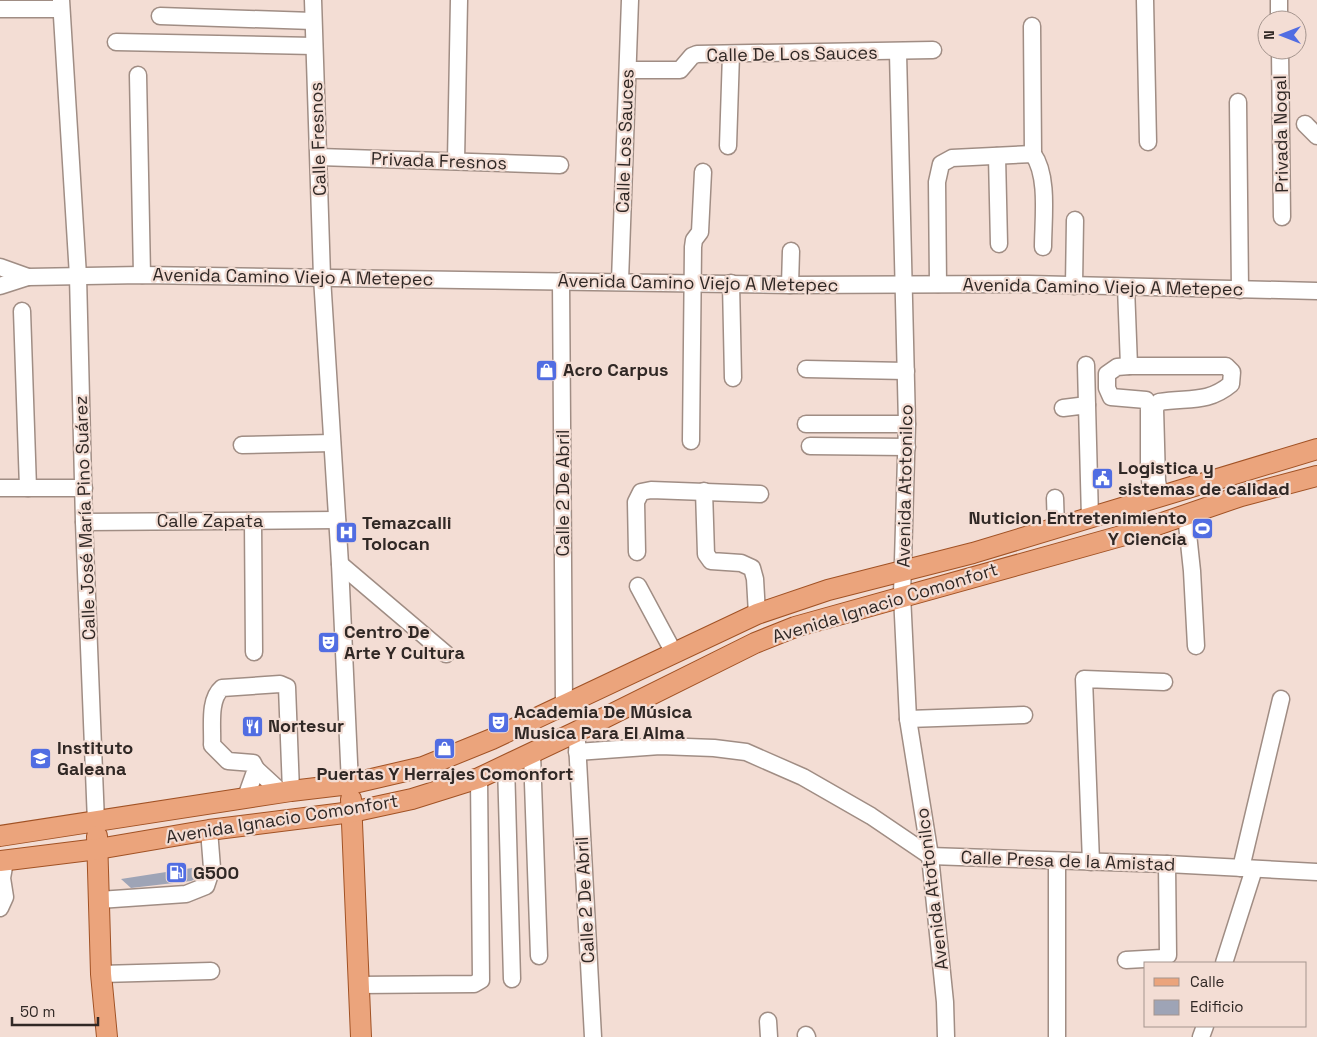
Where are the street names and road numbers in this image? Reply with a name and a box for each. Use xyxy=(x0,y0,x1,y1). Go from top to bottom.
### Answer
street label: Calle De Los Sauces xyxy=(706,41,878,66)
street label: Calle Los Sauces xyxy=(610,69,639,213)
street label: Privada Nogal xyxy=(1268,75,1293,193)
street label: Calle Fresnos xyxy=(304,82,331,196)
street label: Privada Fresnos xyxy=(371,147,507,174)
street label: Avenida Camino Viejo A Metepec xyxy=(152,263,434,290)
street label: Avenida Camino Viejo A Metepec xyxy=(557,269,839,296)
street label: Avenida Camino Viejo A Metepec xyxy=(962,273,1244,300)
street label: Calle José María Pino Suárez xyxy=(69,395,100,641)
street label: Avenida Atotonilco xyxy=(892,404,917,568)
street label: Calle 2 De Abril xyxy=(551,430,574,557)
street label: Calle Zapata xyxy=(157,509,263,532)
street label: Avenida Ignacio Comonfort xyxy=(769,557,1000,648)
street label: Avenida Ignacio Comonfort xyxy=(164,789,400,848)
street label: Avenida Atotonilco xyxy=(910,807,953,972)
street label: Calle 2 De Abril xyxy=(570,836,599,964)
street label: Calle Presa de la Amistad xyxy=(960,845,1176,876)

